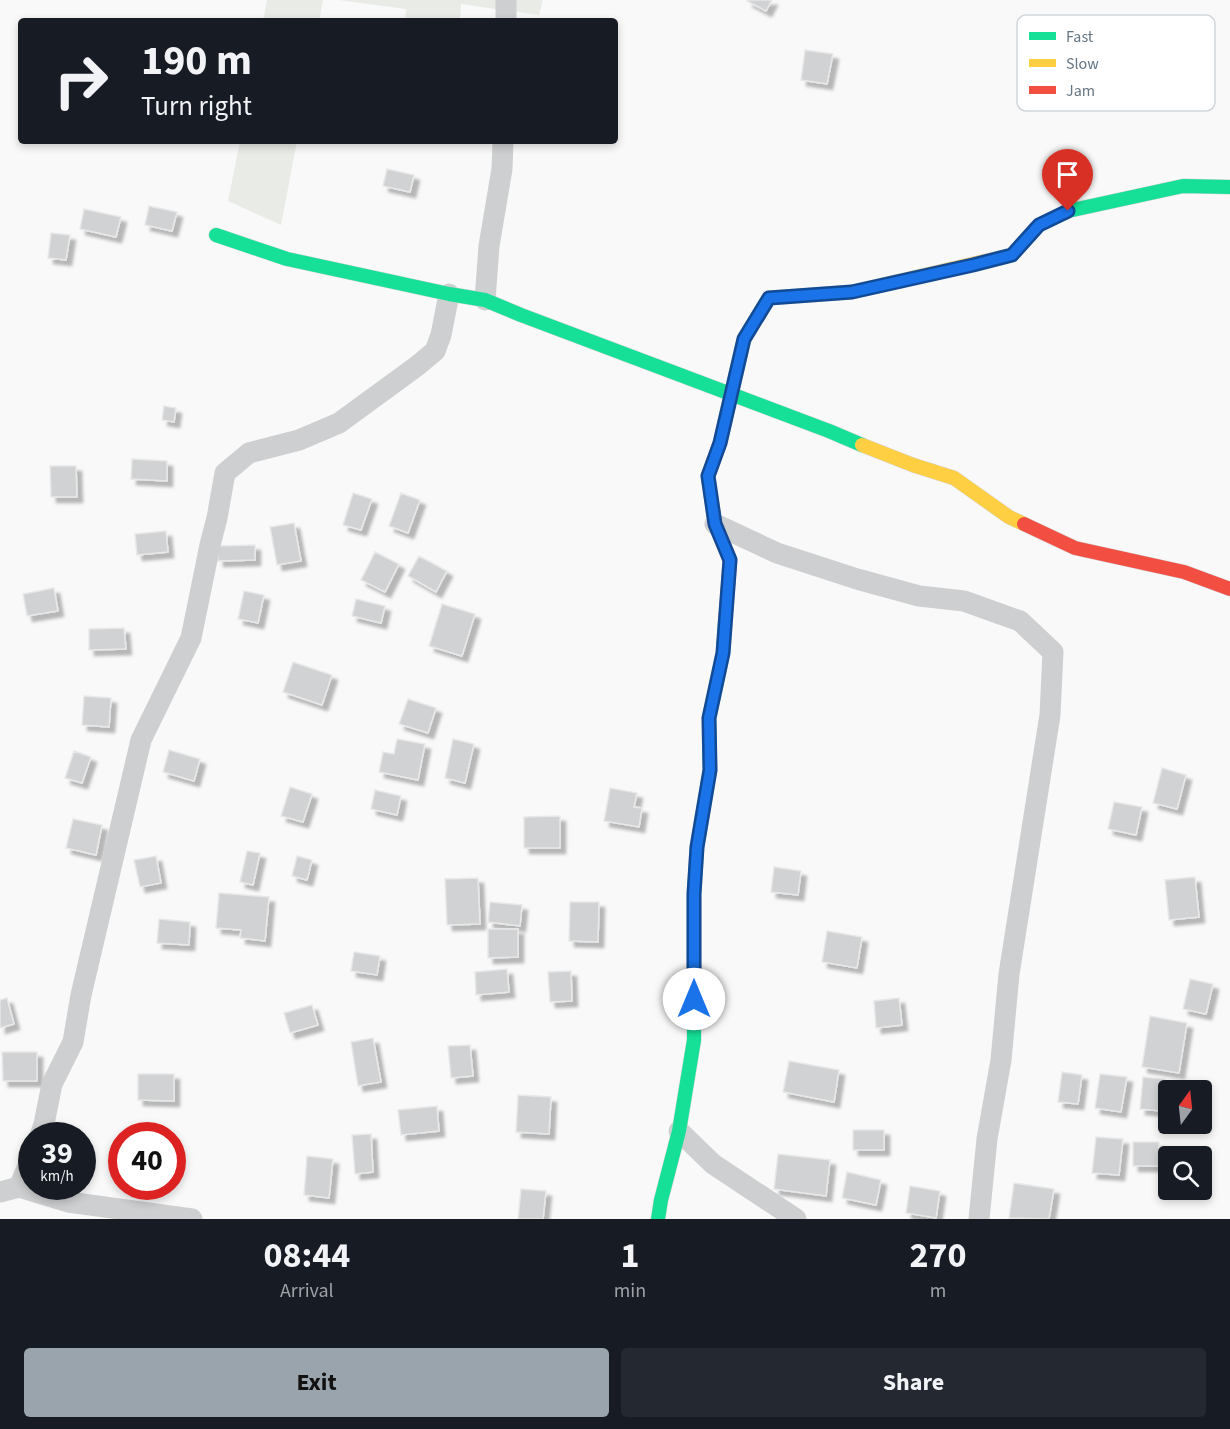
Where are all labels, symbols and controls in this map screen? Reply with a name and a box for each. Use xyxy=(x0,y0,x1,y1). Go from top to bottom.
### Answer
legend xyxy=(1017,15,1215,111)
text: Fast xyxy=(1066,26,1094,48)
text: 190 m xyxy=(141,31,252,91)
icon: right xyxy=(42,42,120,120)
text: Slow xyxy=(1066,53,1099,75)
text: Jam xyxy=(1066,80,1095,102)
text: Turn right xyxy=(141,87,252,126)
pin xyxy=(1042,149,1093,211)
icon: arrive xyxy=(1051,158,1084,191)
position arrow xyxy=(662,967,726,1031)
north arrow xyxy=(1158,1080,1212,1134)
map controls xyxy=(1158,1080,1212,1200)
speed limit sign: 40 xyxy=(108,1122,186,1200)
text: 39 xyxy=(41,1132,73,1175)
button: search xyxy=(1158,1146,1212,1200)
text: km/h xyxy=(40,1166,74,1187)
text: 08:44 xyxy=(263,1230,350,1281)
text: 1 xyxy=(620,1230,639,1281)
text: 270 xyxy=(910,1230,967,1281)
text: Arrival xyxy=(280,1277,334,1305)
text: min xyxy=(614,1277,646,1305)
text: m xyxy=(930,1277,946,1305)
button: Exit xyxy=(24,1348,609,1417)
button: Share xyxy=(621,1348,1206,1417)

